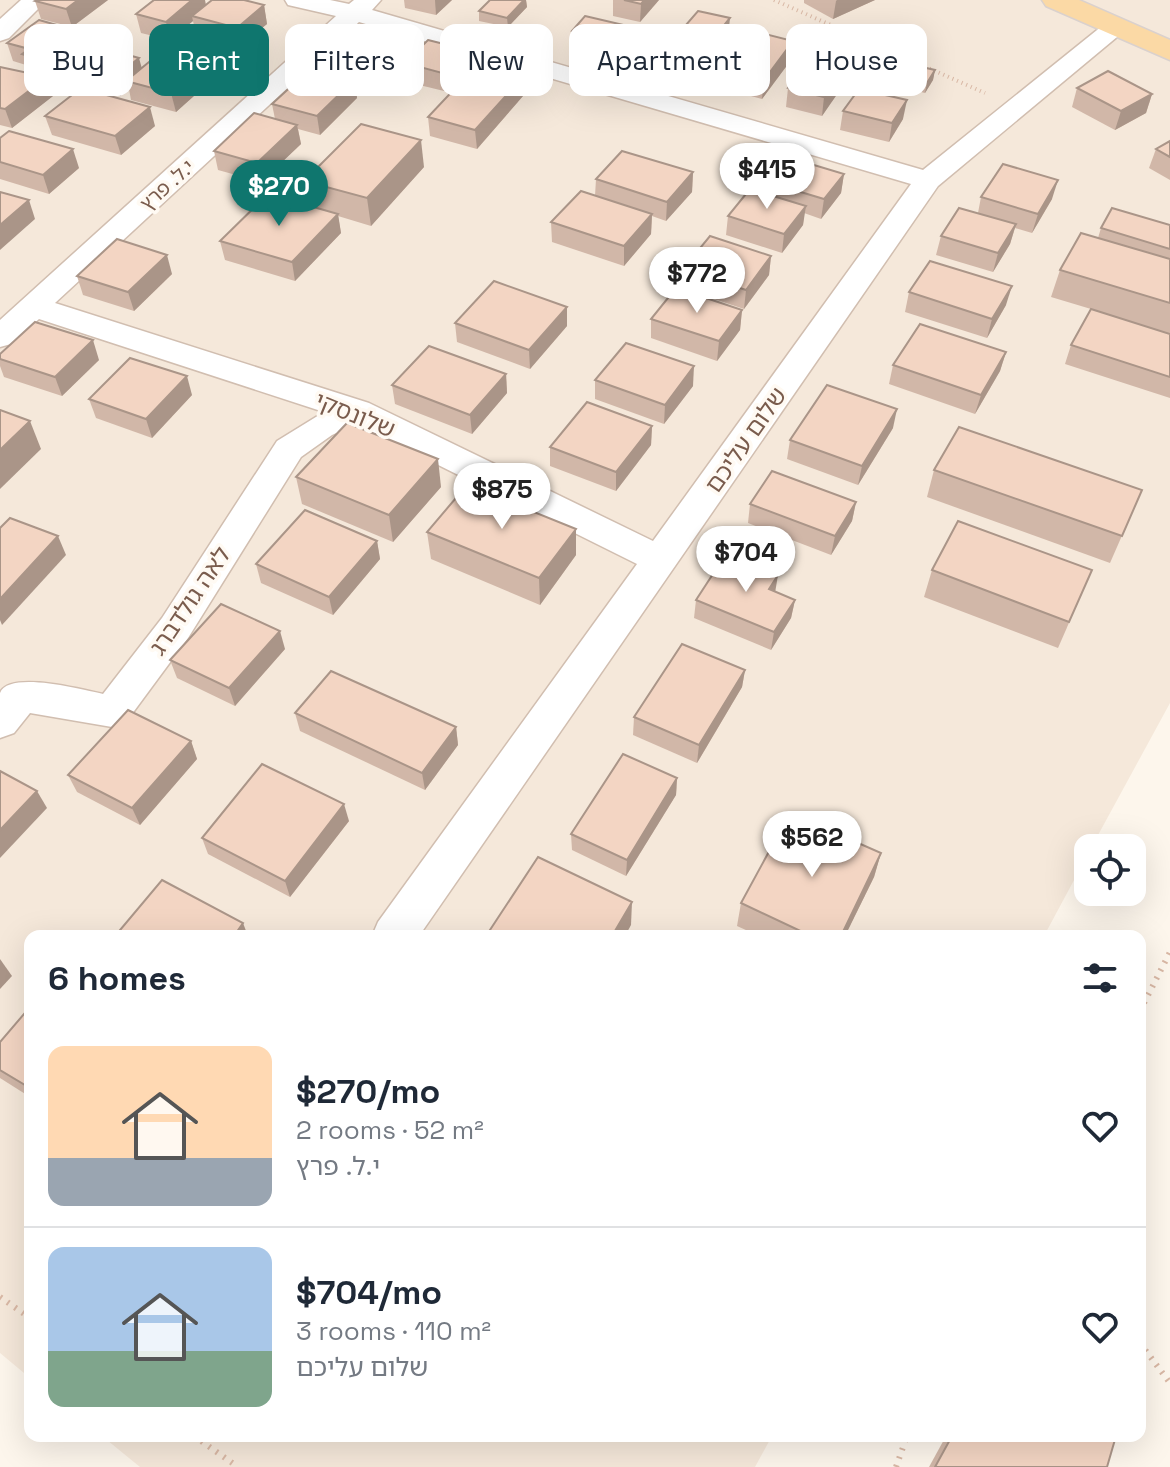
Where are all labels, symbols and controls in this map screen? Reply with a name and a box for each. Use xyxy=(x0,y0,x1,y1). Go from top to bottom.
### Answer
chip: Buy xyxy=(24,24,133,96)
chip: Rent xyxy=(149,24,269,96)
chip: Filters xyxy=(285,24,424,96)
chip: New xyxy=(440,24,553,96)
chip: Apartment xyxy=(569,24,770,96)
chip: House xyxy=(786,24,927,96)
pin: $415 xyxy=(720,143,814,211)
text: $415 xyxy=(738,152,796,186)
street label: י.ל. פרץ xyxy=(134,154,200,216)
pin: $270 xyxy=(232,160,326,228)
text: $270 xyxy=(248,169,310,203)
pin: $772 xyxy=(650,247,744,315)
text: $772 xyxy=(667,256,727,290)
street label: שלום עליכם xyxy=(698,381,793,499)
street label: שלונסקי xyxy=(310,384,400,445)
pin: $875 xyxy=(455,463,549,531)
text: $875 xyxy=(471,472,533,506)
pin: $704 xyxy=(699,526,793,594)
text: $704 xyxy=(714,535,778,569)
street label: לאה גולדברג xyxy=(142,541,237,661)
pin: $562 xyxy=(765,811,859,879)
text: $562 xyxy=(781,820,843,854)
map controls xyxy=(1074,834,1146,906)
button: locate xyxy=(1074,834,1146,906)
icon: filters xyxy=(1078,956,1122,1000)
text: 6 homes xyxy=(48,957,186,1000)
text: $270/mo xyxy=(296,1070,440,1113)
icon: home xyxy=(112,1078,208,1174)
icon: heart xyxy=(1078,1104,1122,1148)
text: 2 rooms · 52 m² xyxy=(296,1113,484,1147)
text: י.ל. פרץ xyxy=(296,1149,380,1183)
text: $704/mo xyxy=(296,1271,442,1314)
icon: home xyxy=(112,1279,208,1375)
icon: heart xyxy=(1078,1305,1122,1349)
text: 3 rooms · 110 m² xyxy=(296,1314,491,1348)
text: שלום עליכם xyxy=(296,1350,428,1384)

